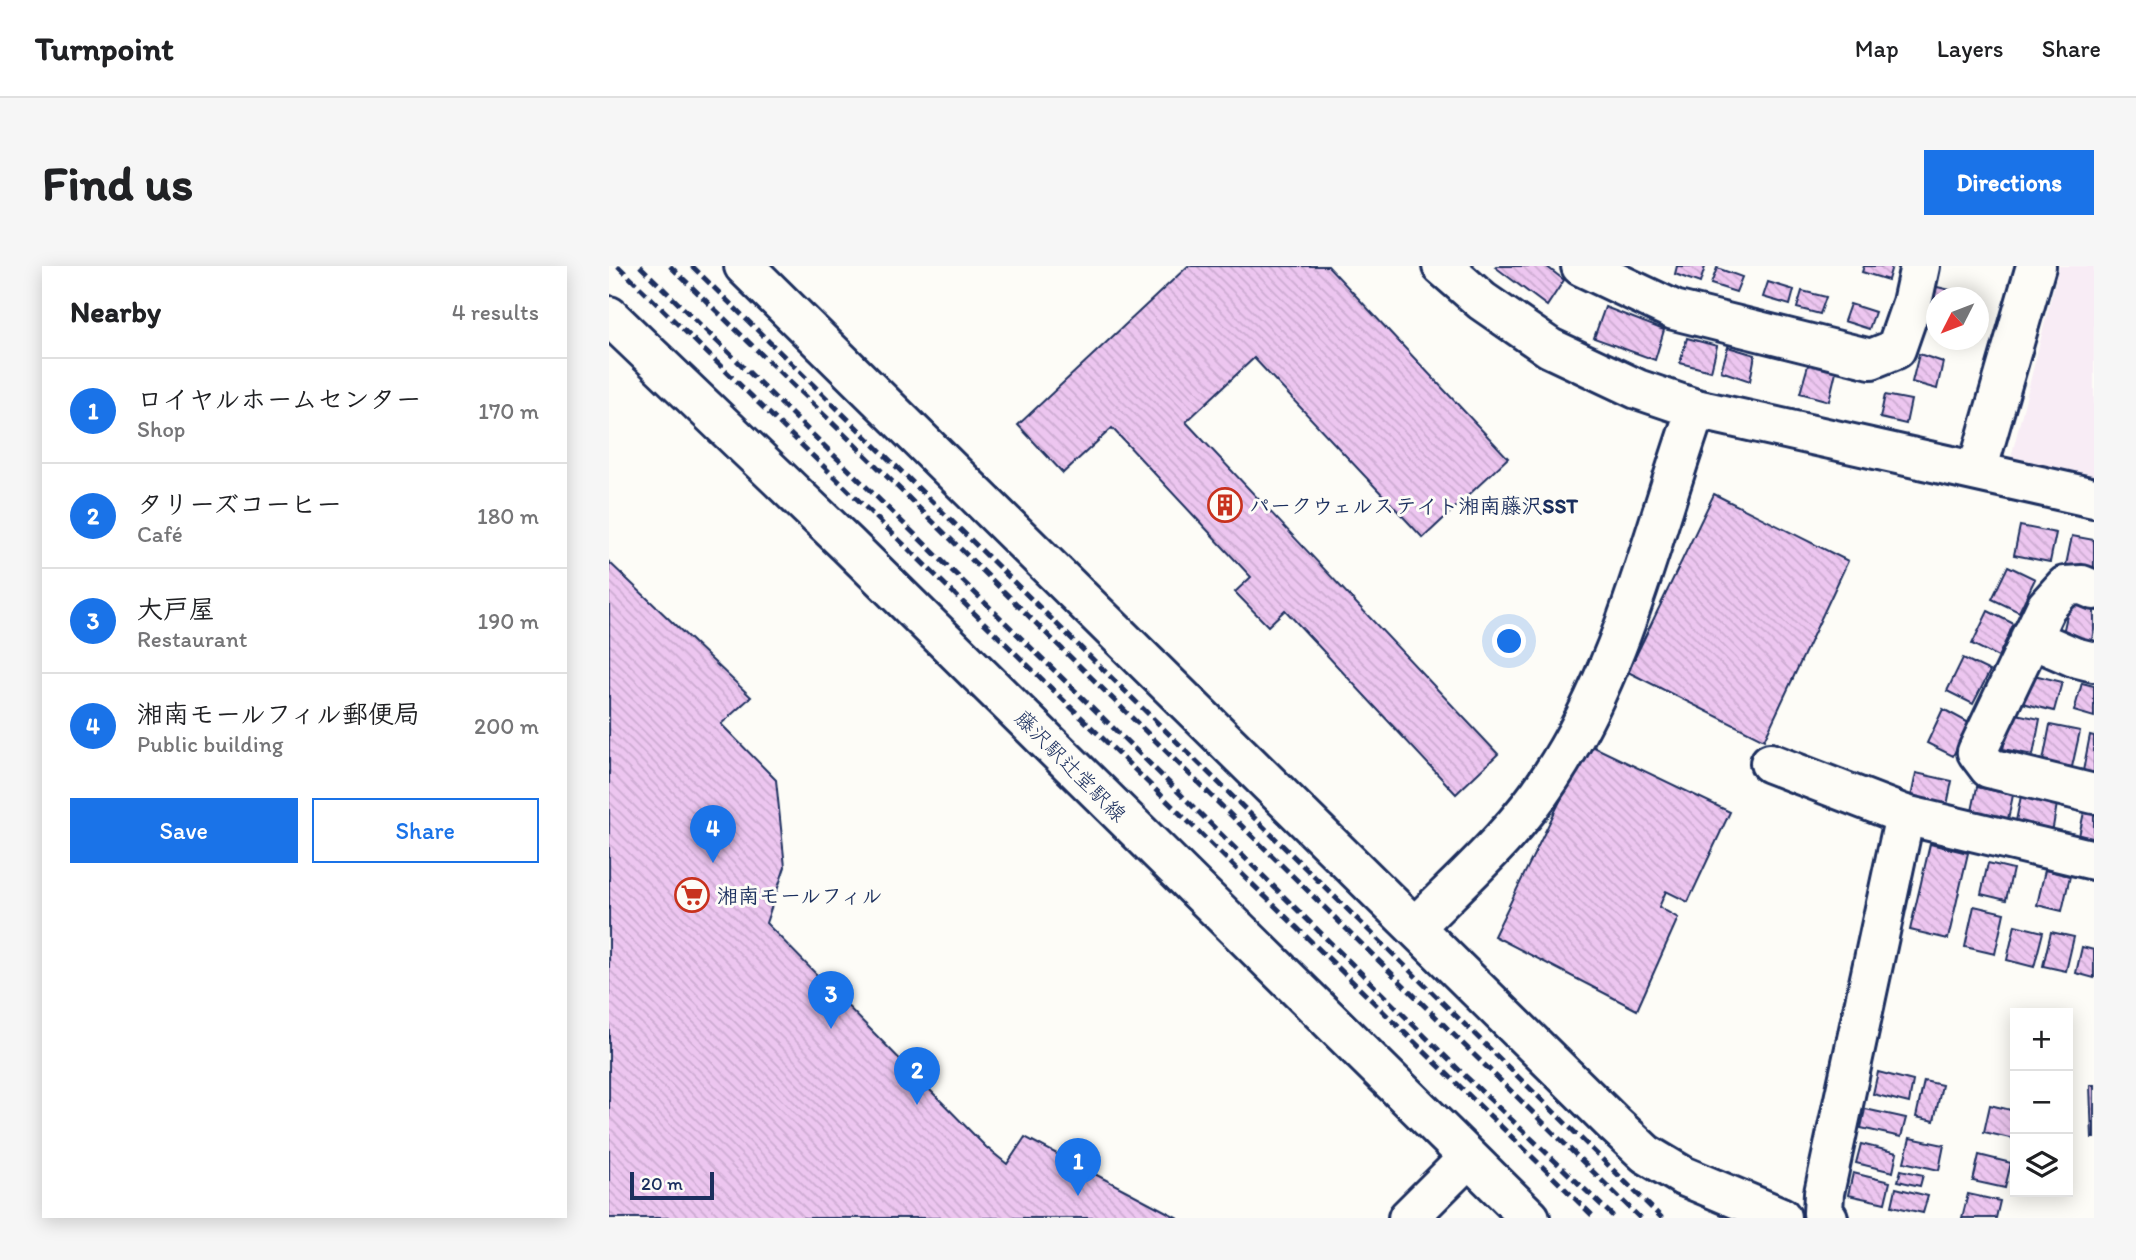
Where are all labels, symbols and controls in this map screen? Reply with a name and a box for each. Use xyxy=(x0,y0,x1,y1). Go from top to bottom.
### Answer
text: Turnpoint xyxy=(35,29,174,68)
text: Map xyxy=(1855,34,1899,63)
text: Layers xyxy=(1937,34,2004,63)
text: Share xyxy=(2042,34,2101,63)
button: Directions xyxy=(1924,150,2094,215)
text: Find us xyxy=(42,153,193,212)
north arrow xyxy=(1926,287,1989,350)
text: Nearby xyxy=(70,293,161,330)
text: 4 results xyxy=(452,298,539,326)
text: ロイヤルホームセンター xyxy=(137,383,421,415)
text: 1 xyxy=(88,397,98,425)
text: 170 m xyxy=(478,397,539,425)
text: Shop xyxy=(137,415,185,443)
building icon: パークウェルステイト湘南藤沢SST xyxy=(1206,486,1244,524)
text: タリーズコーヒー xyxy=(137,488,342,520)
place label: パークウェルステイト湘南藤沢SST xyxy=(1249,493,1578,518)
text: 2 xyxy=(87,502,99,530)
text: 180 m xyxy=(477,502,539,530)
text: Café xyxy=(137,520,183,548)
text: 大戸屋 xyxy=(137,593,215,625)
text: 3 xyxy=(87,607,99,635)
text: 190 m xyxy=(478,607,539,635)
your location xyxy=(1492,624,1526,658)
text: Restaurant xyxy=(137,625,247,653)
text: 湘南モールフィル郵便局 xyxy=(137,698,420,730)
street label: 藤沢駅辻堂駅線 xyxy=(1010,705,1132,827)
text: 4 xyxy=(86,712,100,740)
text: 200 m xyxy=(474,712,539,740)
text: Public building xyxy=(137,730,283,758)
button: Save xyxy=(70,798,298,863)
button: Share xyxy=(312,798,539,863)
pin: 4 xyxy=(690,805,736,863)
supermarket icon: 湘南モールフィル xyxy=(673,876,711,914)
place label: 湘南モールフィル xyxy=(717,883,882,908)
pin: 3 xyxy=(808,971,854,1029)
map controls xyxy=(2010,1008,2073,1197)
button: + xyxy=(2010,1008,2073,1071)
pin: 2 xyxy=(894,1047,940,1105)
button: − xyxy=(2010,1071,2073,1134)
button: layers xyxy=(2010,1134,2073,1197)
pin: 1 xyxy=(1055,1138,1101,1196)
scale bar xyxy=(630,1169,714,1201)
text: 20 m xyxy=(641,1172,683,1195)

